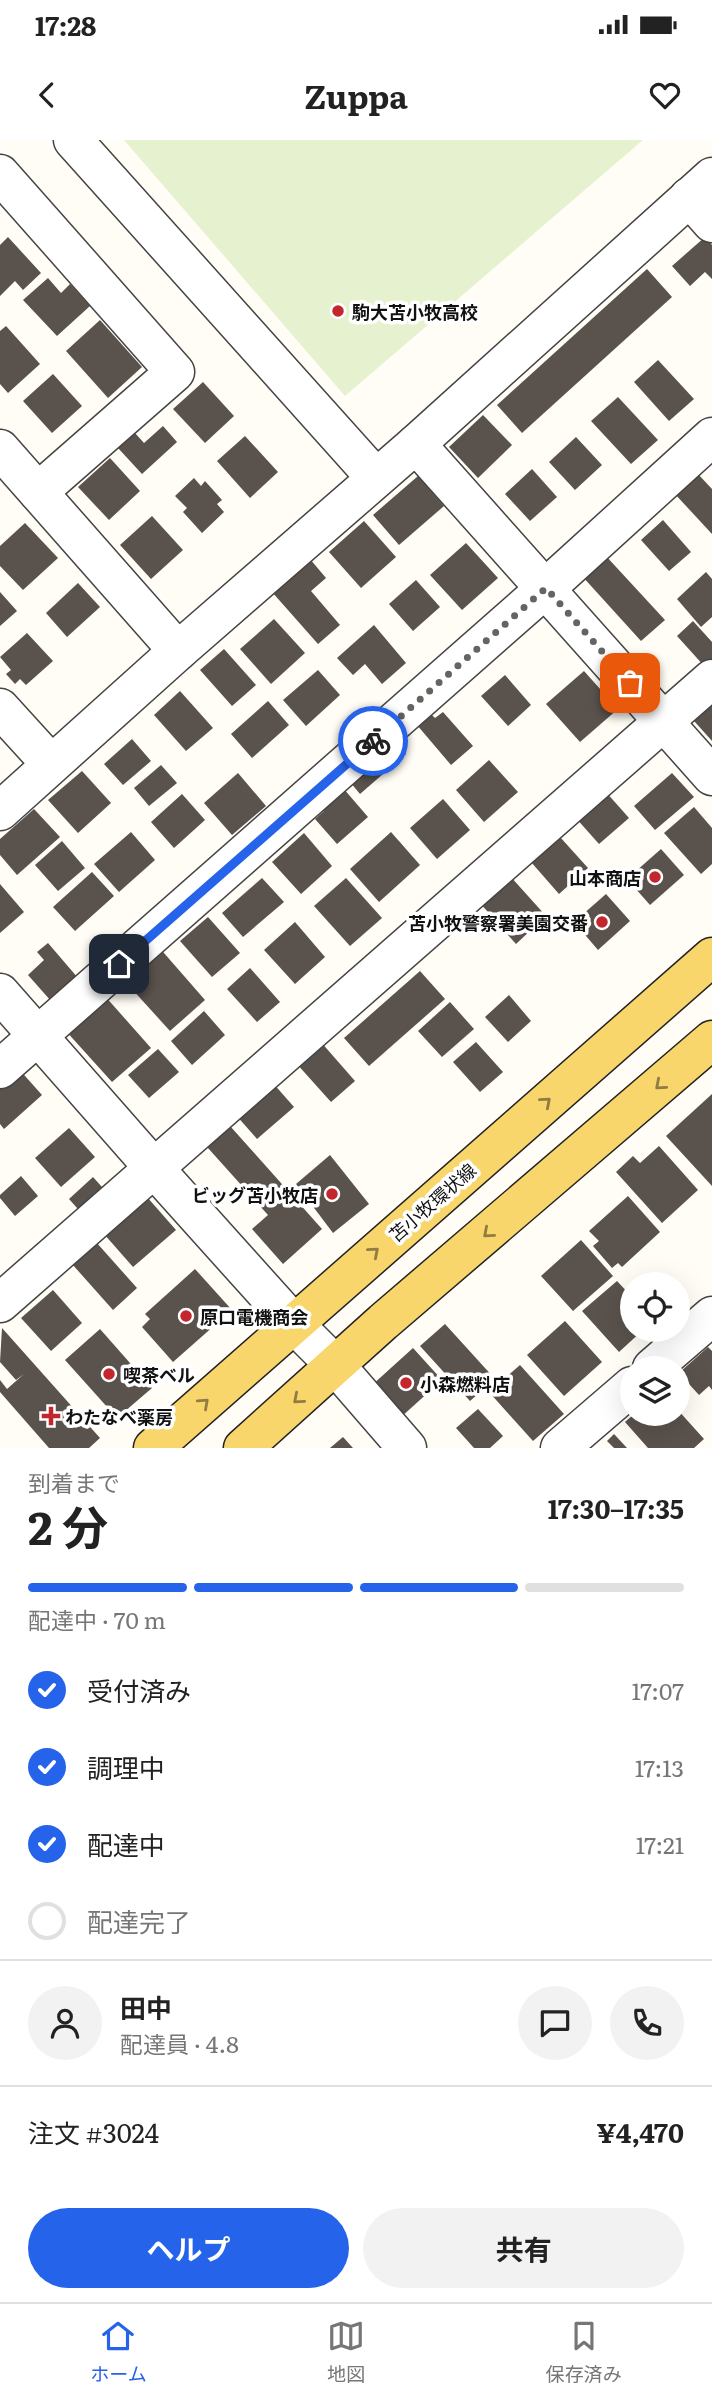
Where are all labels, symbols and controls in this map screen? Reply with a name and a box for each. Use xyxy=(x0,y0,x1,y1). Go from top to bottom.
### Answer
text: 17:28 xyxy=(35,5,96,44)
text: Zuppa xyxy=(304,71,408,119)
icon: back xyxy=(28,76,66,114)
icon: heart xyxy=(646,76,684,114)
place label: 駒大苫小牧高校 xyxy=(352,298,478,325)
marker: 駒大苫小牧高校 xyxy=(330,303,346,319)
pin xyxy=(600,653,660,713)
icon: bag xyxy=(611,664,649,702)
courier xyxy=(338,706,408,776)
icon: bike xyxy=(354,722,392,760)
place label: 山本商店 xyxy=(569,864,641,891)
marker: 山本商店 xyxy=(647,869,663,885)
place label: 苫小牧警察署美園交番 xyxy=(408,909,588,936)
marker: 苫小牧警察署美園交番 xyxy=(594,914,610,930)
pin xyxy=(89,934,149,994)
icon: home xyxy=(100,945,138,983)
one-way arrow xyxy=(656,1077,669,1089)
one-way arrow xyxy=(538,1098,551,1110)
street label: 苫小牧環状線 xyxy=(382,1156,482,1248)
place label: ビッグ苫小牧店 xyxy=(192,1181,318,1208)
marker: ビッグ苫小牧店 xyxy=(324,1186,340,1202)
one-way arrow xyxy=(483,1225,496,1237)
one-way arrow xyxy=(366,1248,379,1260)
map controls xyxy=(620,1272,690,1426)
button: locate xyxy=(620,1272,690,1342)
place label: 原口電機商会 xyxy=(200,1303,308,1330)
marker: 原口電機商会 xyxy=(178,1308,194,1324)
button: layers xyxy=(620,1356,690,1426)
place label: 喫茶ベル xyxy=(123,1361,195,1388)
marker: 喫茶ベル xyxy=(101,1366,117,1382)
place label: 小森燃料店 xyxy=(420,1370,510,1397)
marker: 小森燃料店 xyxy=(398,1375,414,1391)
one-way arrow xyxy=(294,1391,307,1403)
one-way arrow xyxy=(196,1399,209,1411)
place label: わたなべ薬房 xyxy=(65,1403,173,1430)
marker: わたなべ薬房 xyxy=(43,1408,59,1424)
text: 到着まで xyxy=(28,1465,120,1499)
text: 17:30–17:35 xyxy=(548,1488,684,1527)
text: 2 分 xyxy=(28,1491,108,1559)
text: 配達中 · 70 m xyxy=(28,1602,166,1636)
text: 受付済み xyxy=(87,1670,191,1709)
icon: check xyxy=(28,1671,66,1709)
text: 17:07 xyxy=(632,1673,684,1707)
text: 調理中 xyxy=(87,1747,165,1786)
icon: check xyxy=(28,1748,66,1786)
text: 17:13 xyxy=(635,1750,684,1784)
text: 配達中 xyxy=(87,1824,165,1863)
icon: check xyxy=(28,1825,66,1863)
text: 17:21 xyxy=(636,1827,684,1861)
text: 配達完了 xyxy=(87,1901,191,1940)
button: person xyxy=(28,1986,102,2060)
button: chat xyxy=(518,1986,592,2060)
button: phone xyxy=(610,1986,684,2060)
text: 田中 xyxy=(120,1987,172,2026)
text: 配達員 · 4.8 xyxy=(120,2026,239,2060)
text: 注文 #3024 xyxy=(28,2112,159,2151)
text: ¥4,470 xyxy=(596,2112,684,2151)
button: ヘルプ xyxy=(28,2208,349,2288)
button: 共有 xyxy=(363,2208,684,2288)
tab: ホーム xyxy=(90,2317,147,2387)
tab: 地図 xyxy=(327,2317,365,2387)
tab: 保存済み xyxy=(546,2317,622,2387)

